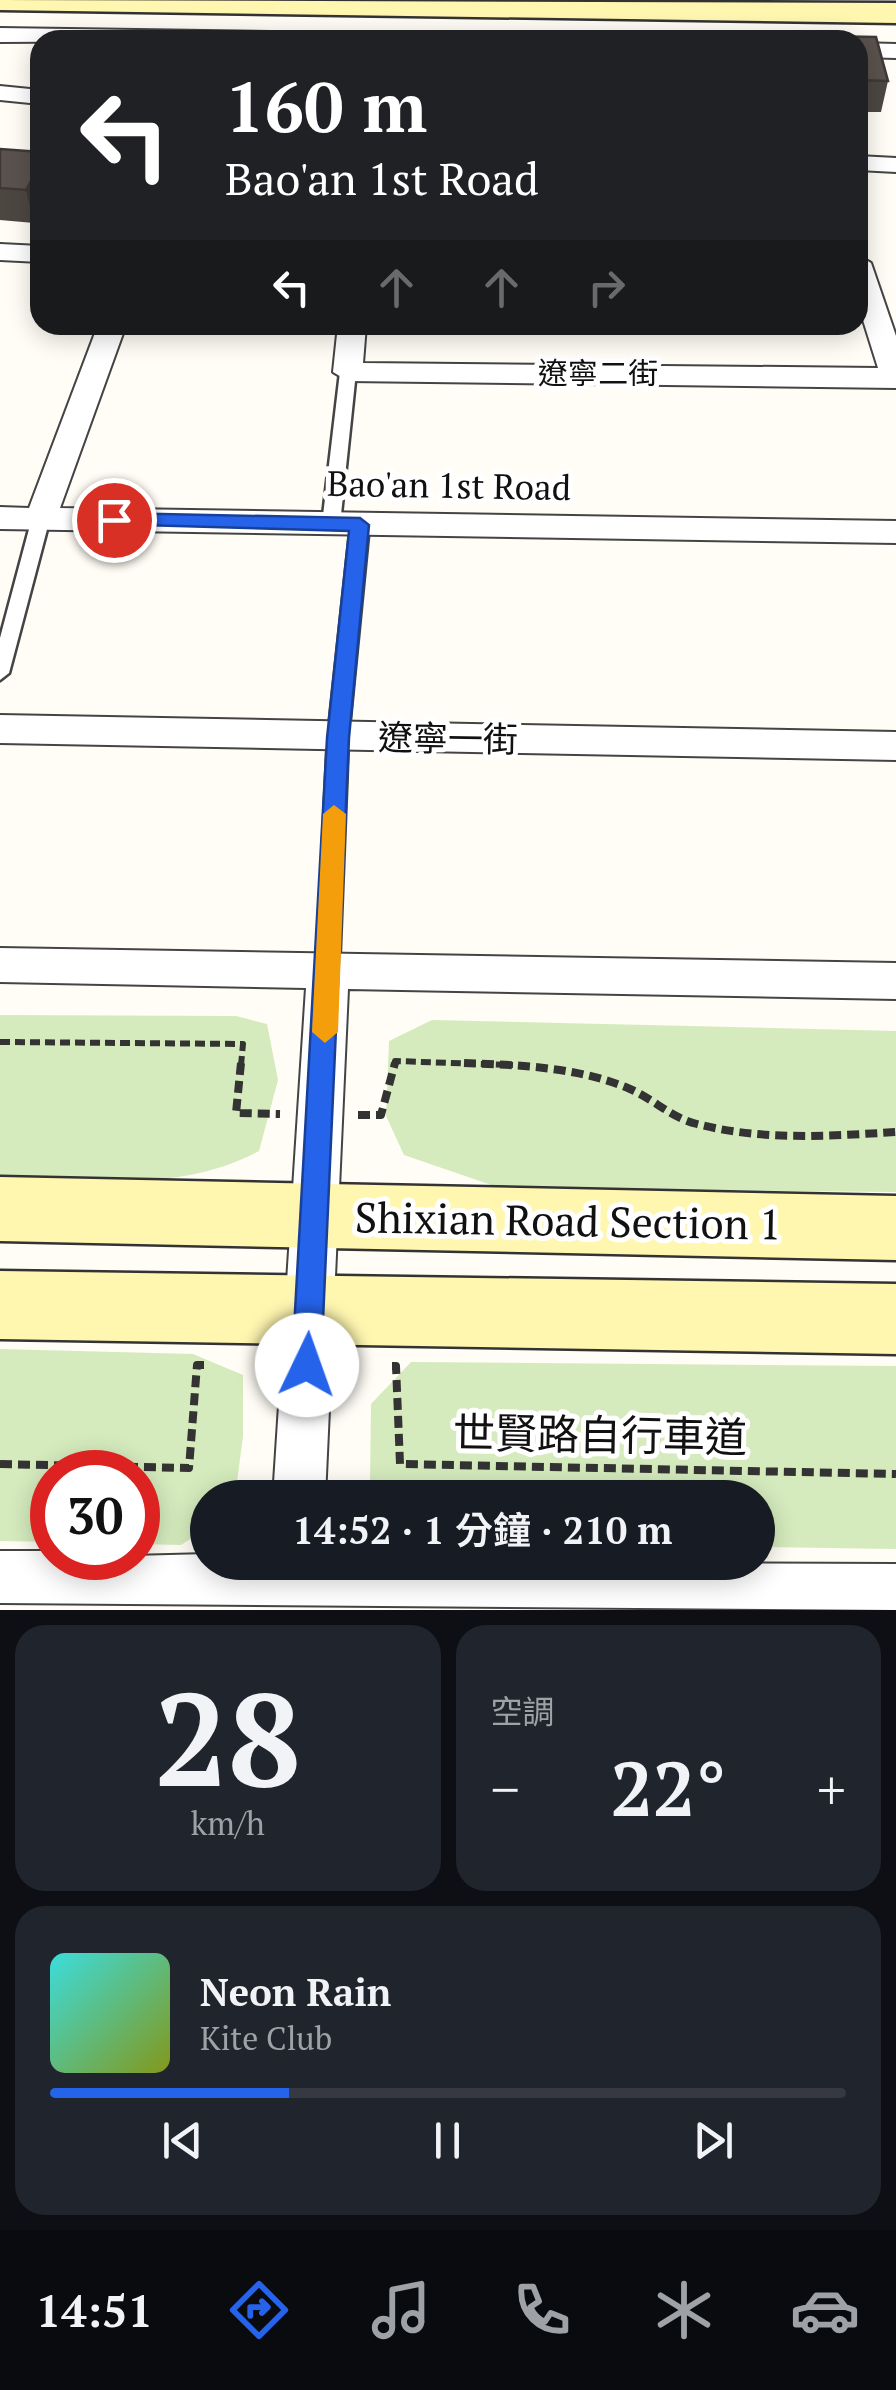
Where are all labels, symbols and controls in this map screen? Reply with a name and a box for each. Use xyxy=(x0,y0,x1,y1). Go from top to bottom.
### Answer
text: 160 m xyxy=(225,59,427,152)
icon: left xyxy=(60,70,190,200)
text: Bao'an 1st Road xyxy=(225,148,539,208)
icon: left xyxy=(264,260,319,315)
icon: ahead xyxy=(369,260,424,315)
icon: ahead xyxy=(474,260,529,315)
icon: right xyxy=(579,260,634,315)
street label: 遼寧二街 xyxy=(538,353,658,393)
street label: Bao'an 1st Road xyxy=(326,460,572,510)
pin xyxy=(72,478,157,563)
icon: arrive xyxy=(87,493,142,548)
street label: 遼寧一街 xyxy=(378,714,518,762)
street label: Shixian Road Section 1 xyxy=(354,1188,782,1252)
position arrow xyxy=(255,1313,359,1417)
street label: 世賢路自行車道 xyxy=(453,1403,747,1465)
speed limit sign: 30 xyxy=(30,1450,160,1580)
text: 14:52 · 1 分鐘 · 210 m xyxy=(293,1505,672,1555)
text: 28 xyxy=(154,1651,301,1823)
text: 空調 xyxy=(491,1690,555,1732)
text: 22° xyxy=(610,1738,726,1837)
text: − xyxy=(491,1752,520,1825)
text: + xyxy=(817,1752,846,1825)
text: km/h xyxy=(191,1802,265,1844)
text: Neon Rain xyxy=(200,1967,391,2017)
text: Kite Club xyxy=(200,2017,332,2059)
icon: previous xyxy=(155,2113,210,2168)
icon: pause xyxy=(420,2113,475,2168)
icon: next xyxy=(686,2113,741,2168)
icon: directions xyxy=(224,2275,294,2345)
icon: music xyxy=(366,2275,436,2345)
icon: phone xyxy=(507,2275,577,2345)
icon: climate xyxy=(649,2275,719,2345)
icon: car xyxy=(790,2275,860,2345)
text: 14:51 xyxy=(36,2280,153,2340)

